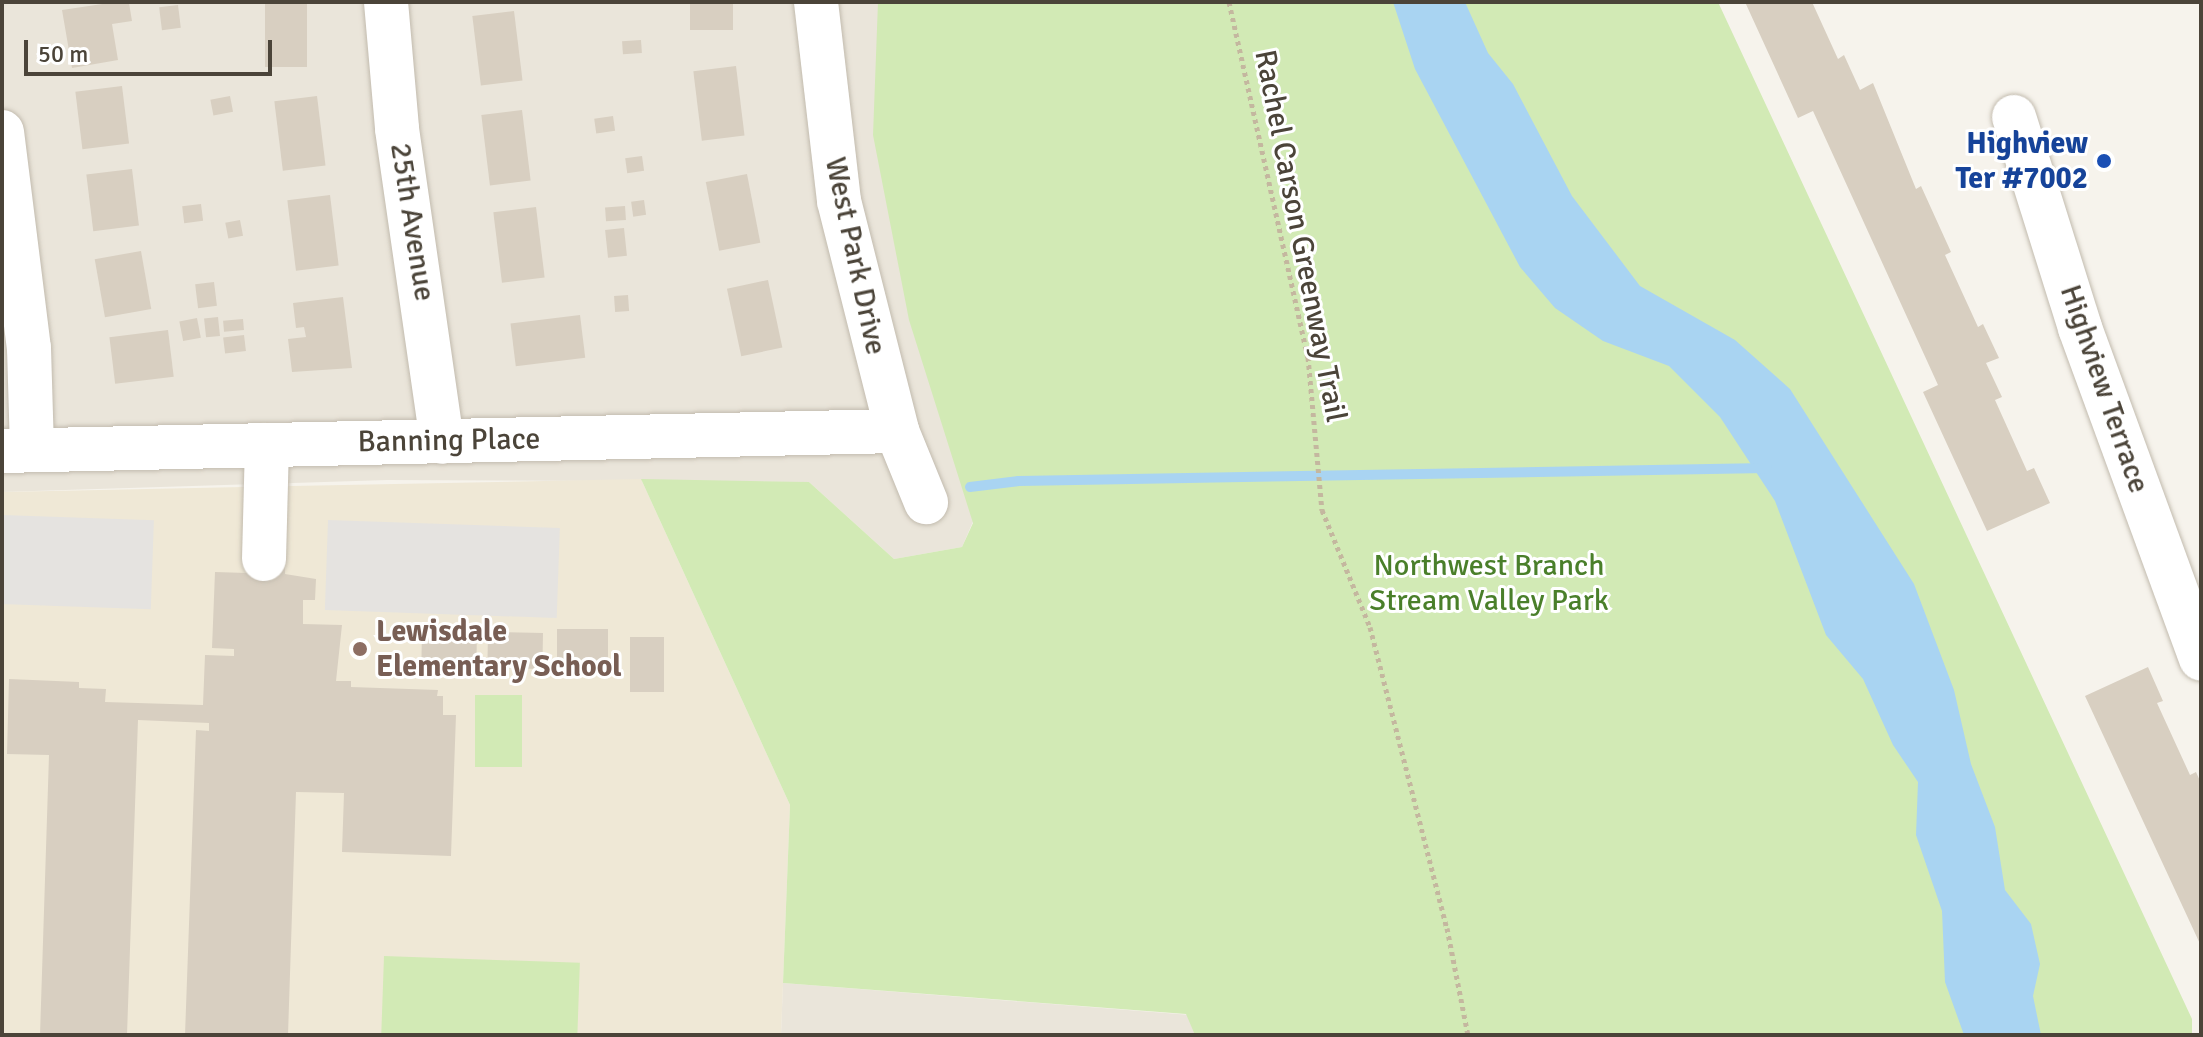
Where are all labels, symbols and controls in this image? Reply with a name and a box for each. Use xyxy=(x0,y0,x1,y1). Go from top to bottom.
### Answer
scale bar xyxy=(28,24,276,74)
text: 50 m xyxy=(38,39,88,69)
street label: Rachel Carson Greenway Trail xyxy=(1246,47,1354,425)
place label: Highview Ter #7002 xyxy=(1956,126,2088,196)
street label: 25th Avenue xyxy=(382,140,442,304)
marker: Highview Ter #7002 xyxy=(2095,152,2113,170)
street label: West Park Drive xyxy=(817,154,893,358)
street label: Highview Terrace xyxy=(2052,280,2156,498)
street label: Banning Place xyxy=(357,421,541,461)
park label: Northwest Branch Stream Valley Park xyxy=(1369,548,1609,618)
place label: Lewisdale Elementary School xyxy=(376,614,622,684)
marker: Lewisdale Elementary School xyxy=(351,640,369,658)

